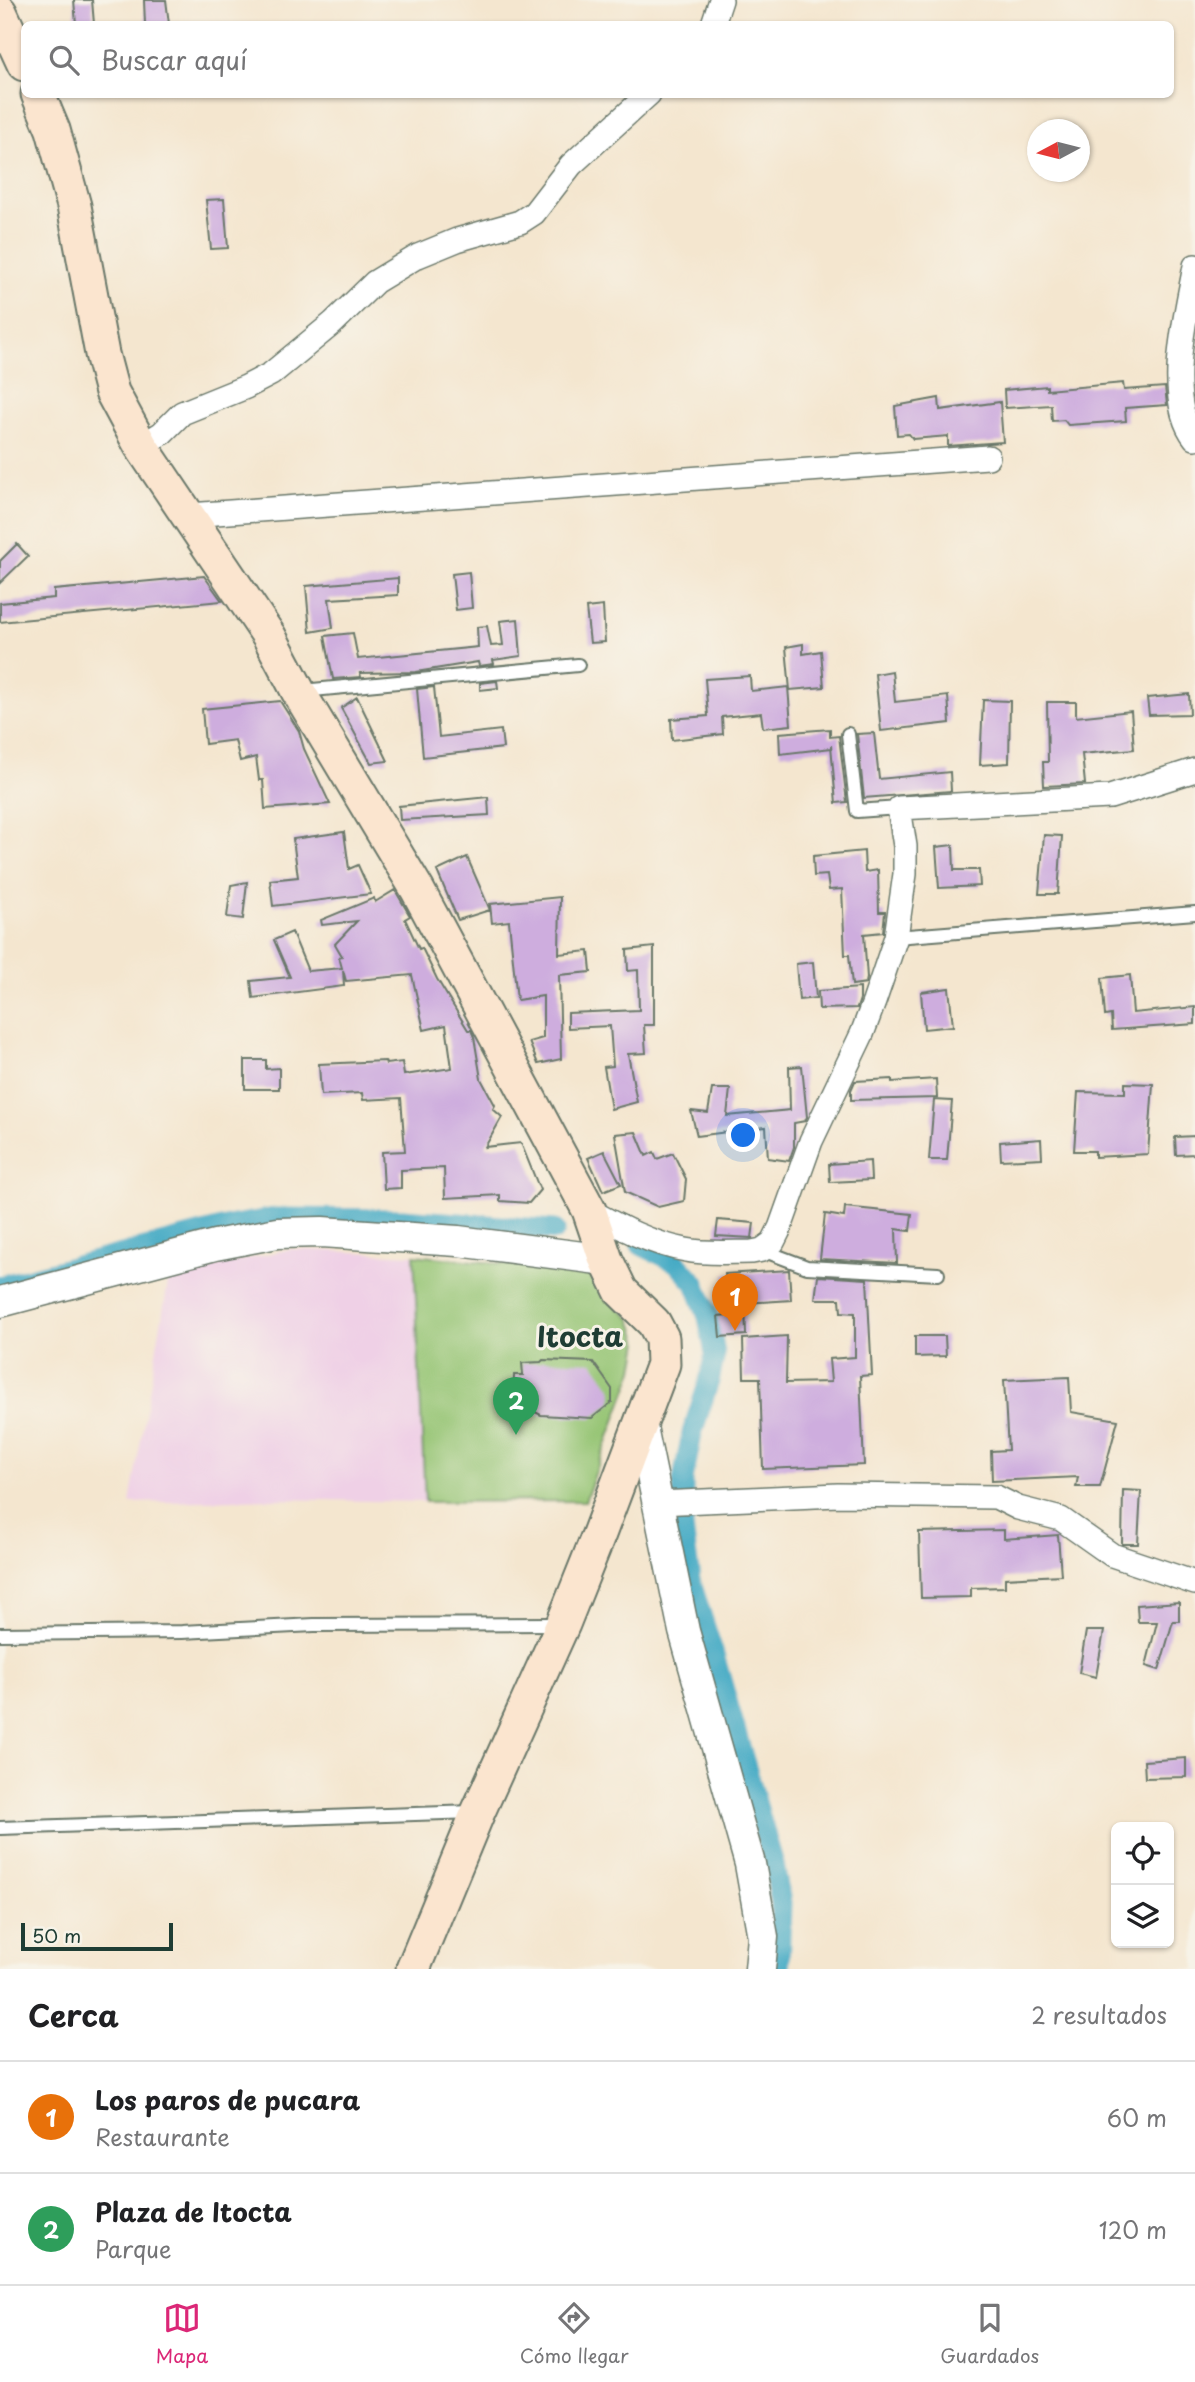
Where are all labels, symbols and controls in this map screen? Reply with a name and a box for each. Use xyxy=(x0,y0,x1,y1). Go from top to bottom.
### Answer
search box xyxy=(21,21,1174,98)
text: Buscar aquí xyxy=(101,40,247,79)
icon: search xyxy=(45,41,83,79)
north arrow xyxy=(1027,119,1090,182)
your location xyxy=(726,1118,760,1152)
pin: 1 xyxy=(712,1273,758,1331)
district label: Itocta xyxy=(537,1314,623,1357)
pin: 2 xyxy=(493,1377,539,1435)
map controls xyxy=(1111,1822,1174,1948)
button: locate xyxy=(1111,1822,1174,1885)
button: layers xyxy=(1111,1885,1174,1948)
scale bar xyxy=(21,1920,173,1952)
text: 50 m xyxy=(32,1921,81,1949)
text: Cerca xyxy=(28,1992,119,2037)
text: 2 resultados xyxy=(1031,1997,1167,2032)
text: Los paros de pucara xyxy=(95,2080,360,2119)
text: 1 xyxy=(46,2100,57,2135)
text: 60 m xyxy=(1107,2100,1167,2135)
text: Restaurante xyxy=(95,2119,230,2154)
text: Plaza de Itocta xyxy=(95,2192,292,2231)
text: 2 xyxy=(43,2212,59,2247)
text: 120 m xyxy=(1099,2212,1167,2247)
text: Parque xyxy=(95,2231,172,2266)
tab: Mapa xyxy=(156,2299,208,2369)
tab: Cómo llegar xyxy=(520,2299,629,2369)
tab: Guardados xyxy=(940,2299,1039,2369)

